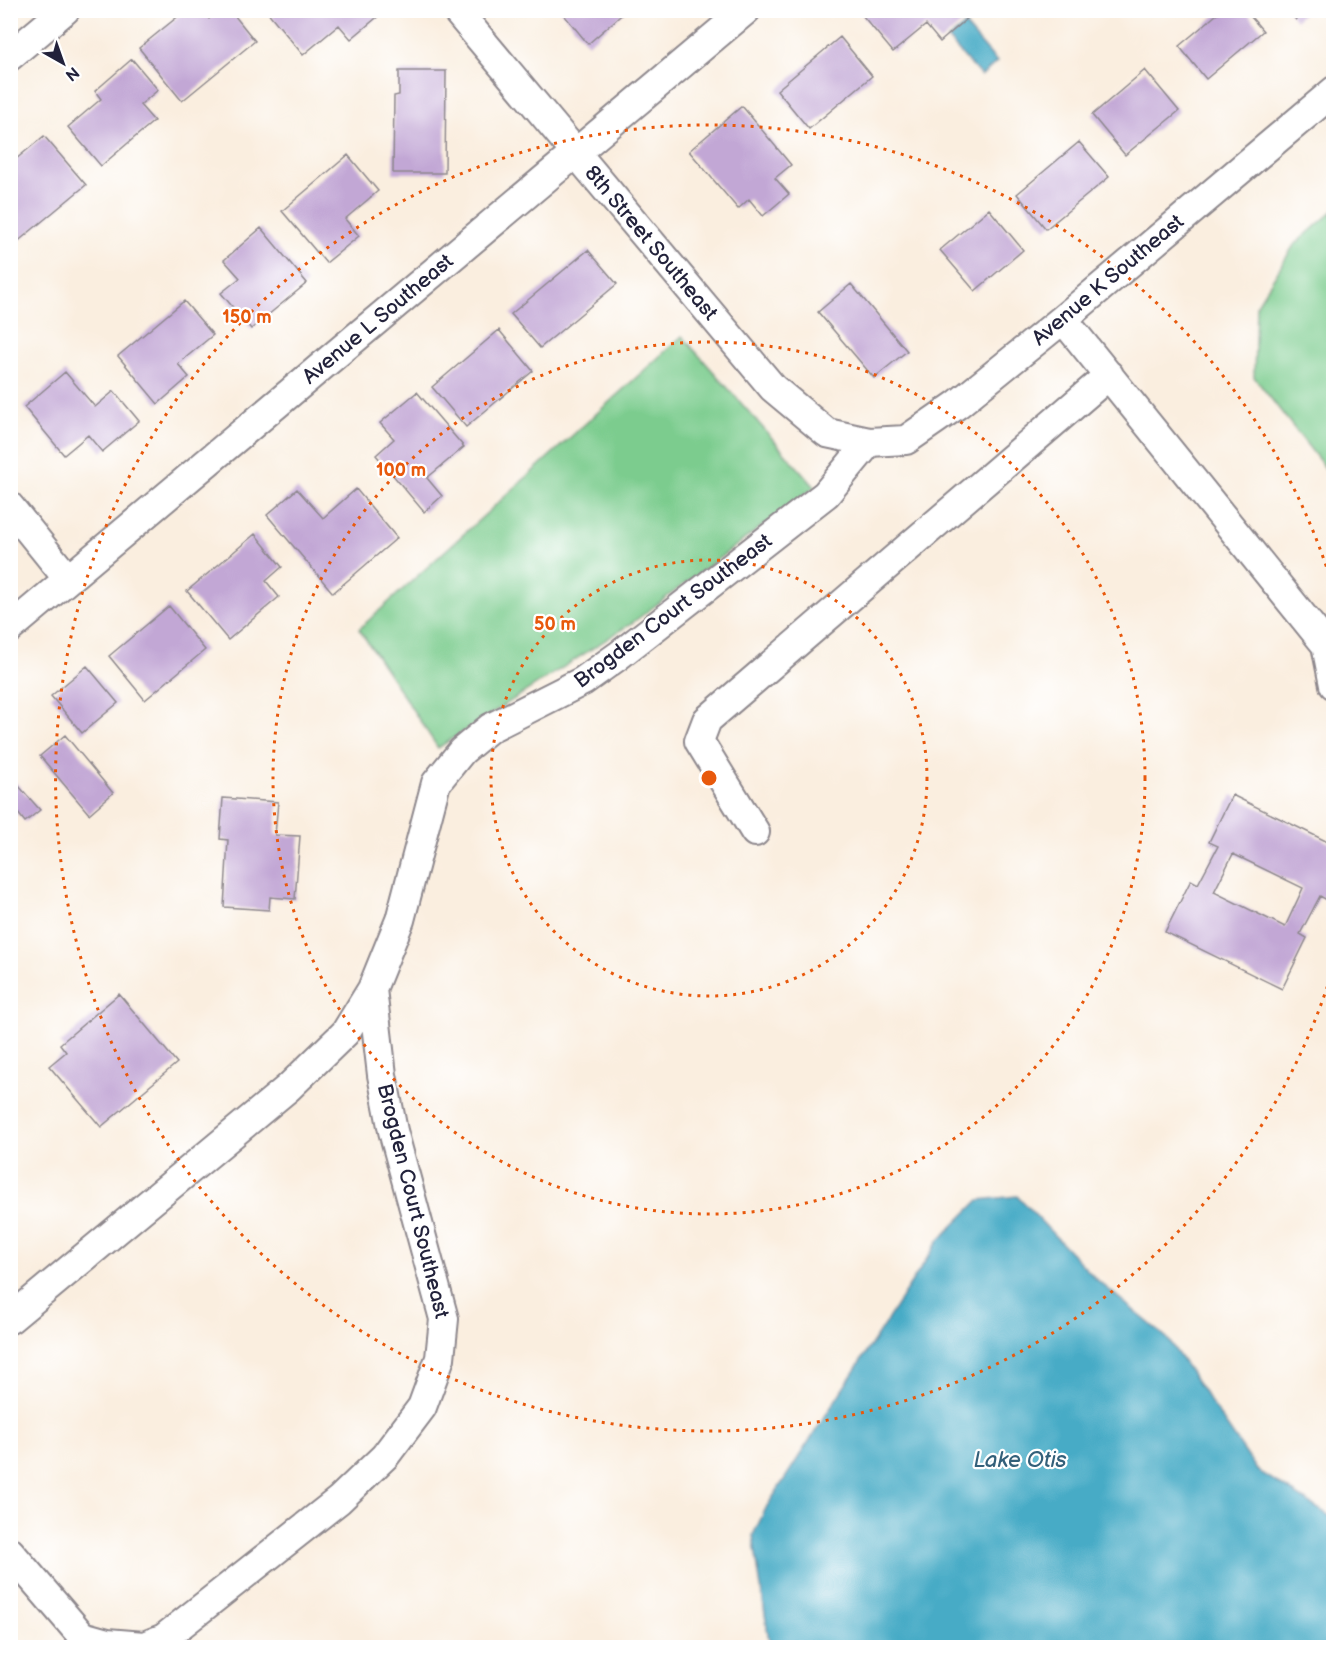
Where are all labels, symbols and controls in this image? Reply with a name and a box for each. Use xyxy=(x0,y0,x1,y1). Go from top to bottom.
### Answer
north arrow xyxy=(33,33,93,93)
text: N xyxy=(61,62,82,84)
street label: 8th Street Southeast xyxy=(579,161,723,326)
street label: Avenue K Southeast xyxy=(1027,209,1189,351)
street label: Avenue L Southeast xyxy=(298,248,459,389)
text: 150 m xyxy=(222,307,272,328)
text: 100 m xyxy=(376,460,426,481)
street label: Brogden Court Southeast xyxy=(569,528,777,693)
text: 50 m xyxy=(534,614,576,635)
centre of rings xyxy=(699,768,719,788)
street label: Brogden Court Southeast xyxy=(372,1081,454,1321)
water label: Lake Otis xyxy=(973,1447,1067,1474)

